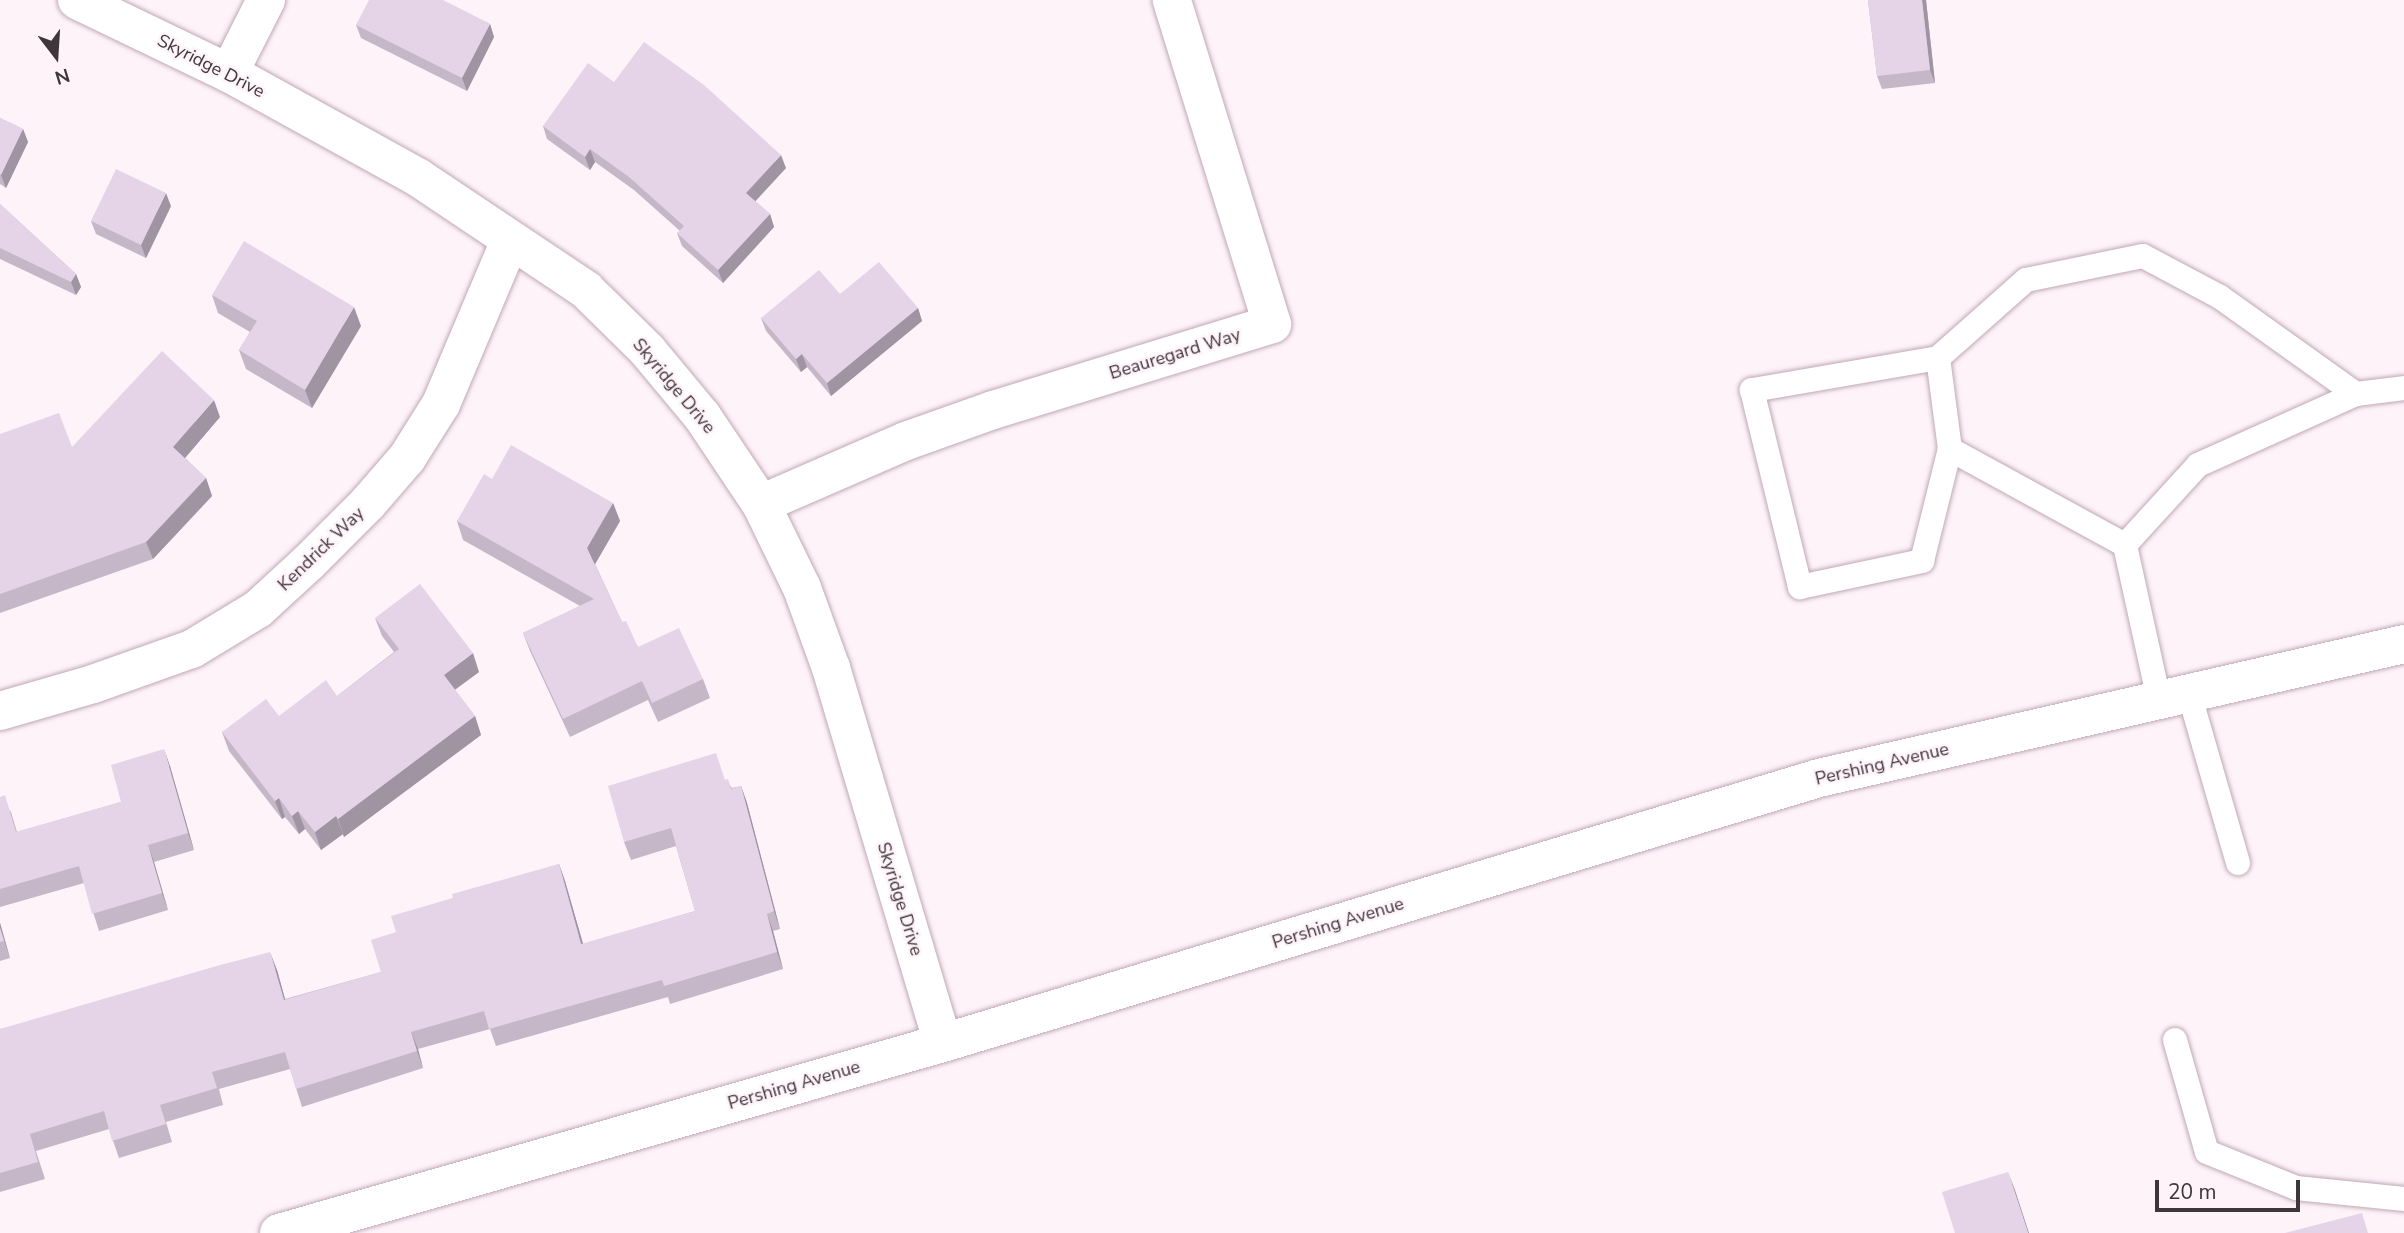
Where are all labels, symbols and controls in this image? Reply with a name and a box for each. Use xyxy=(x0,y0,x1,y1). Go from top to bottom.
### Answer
north arrow xyxy=(21,21,91,91)
street label: Skyridge Drive xyxy=(154,30,268,102)
text: N xyxy=(52,62,73,91)
street label: Beauregard Way xyxy=(1107,324,1243,384)
street label: Skyridge Drive xyxy=(628,334,720,438)
street label: Kendrick Way xyxy=(273,503,369,595)
street label: Pershing Avenue xyxy=(1813,738,1951,790)
street label: Skyridge Drive xyxy=(872,840,928,958)
street label: Pershing Avenue xyxy=(1270,893,1406,953)
street label: Pershing Avenue xyxy=(725,1056,863,1114)
scale bar xyxy=(2159,1166,2304,1210)
text: 20 m xyxy=(2168,1178,2217,1206)

